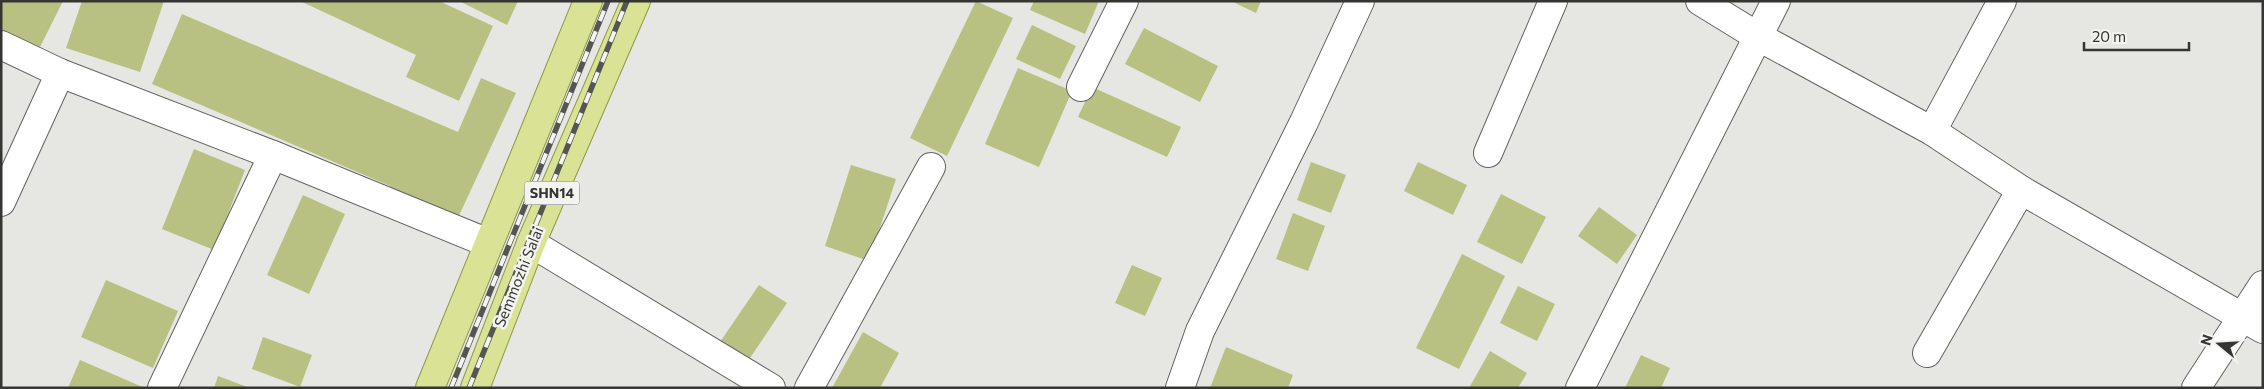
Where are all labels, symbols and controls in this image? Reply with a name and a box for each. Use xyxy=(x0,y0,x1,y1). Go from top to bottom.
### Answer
scale bar xyxy=(2084,20,2189,52)
text: 20 m xyxy=(2092,27,2126,45)
road number: SHN14 xyxy=(524,182,580,204)
street label: Semmozhi Salai xyxy=(490,224,546,329)
north arrow xyxy=(2194,319,2244,369)
text: N xyxy=(2196,332,2216,347)

